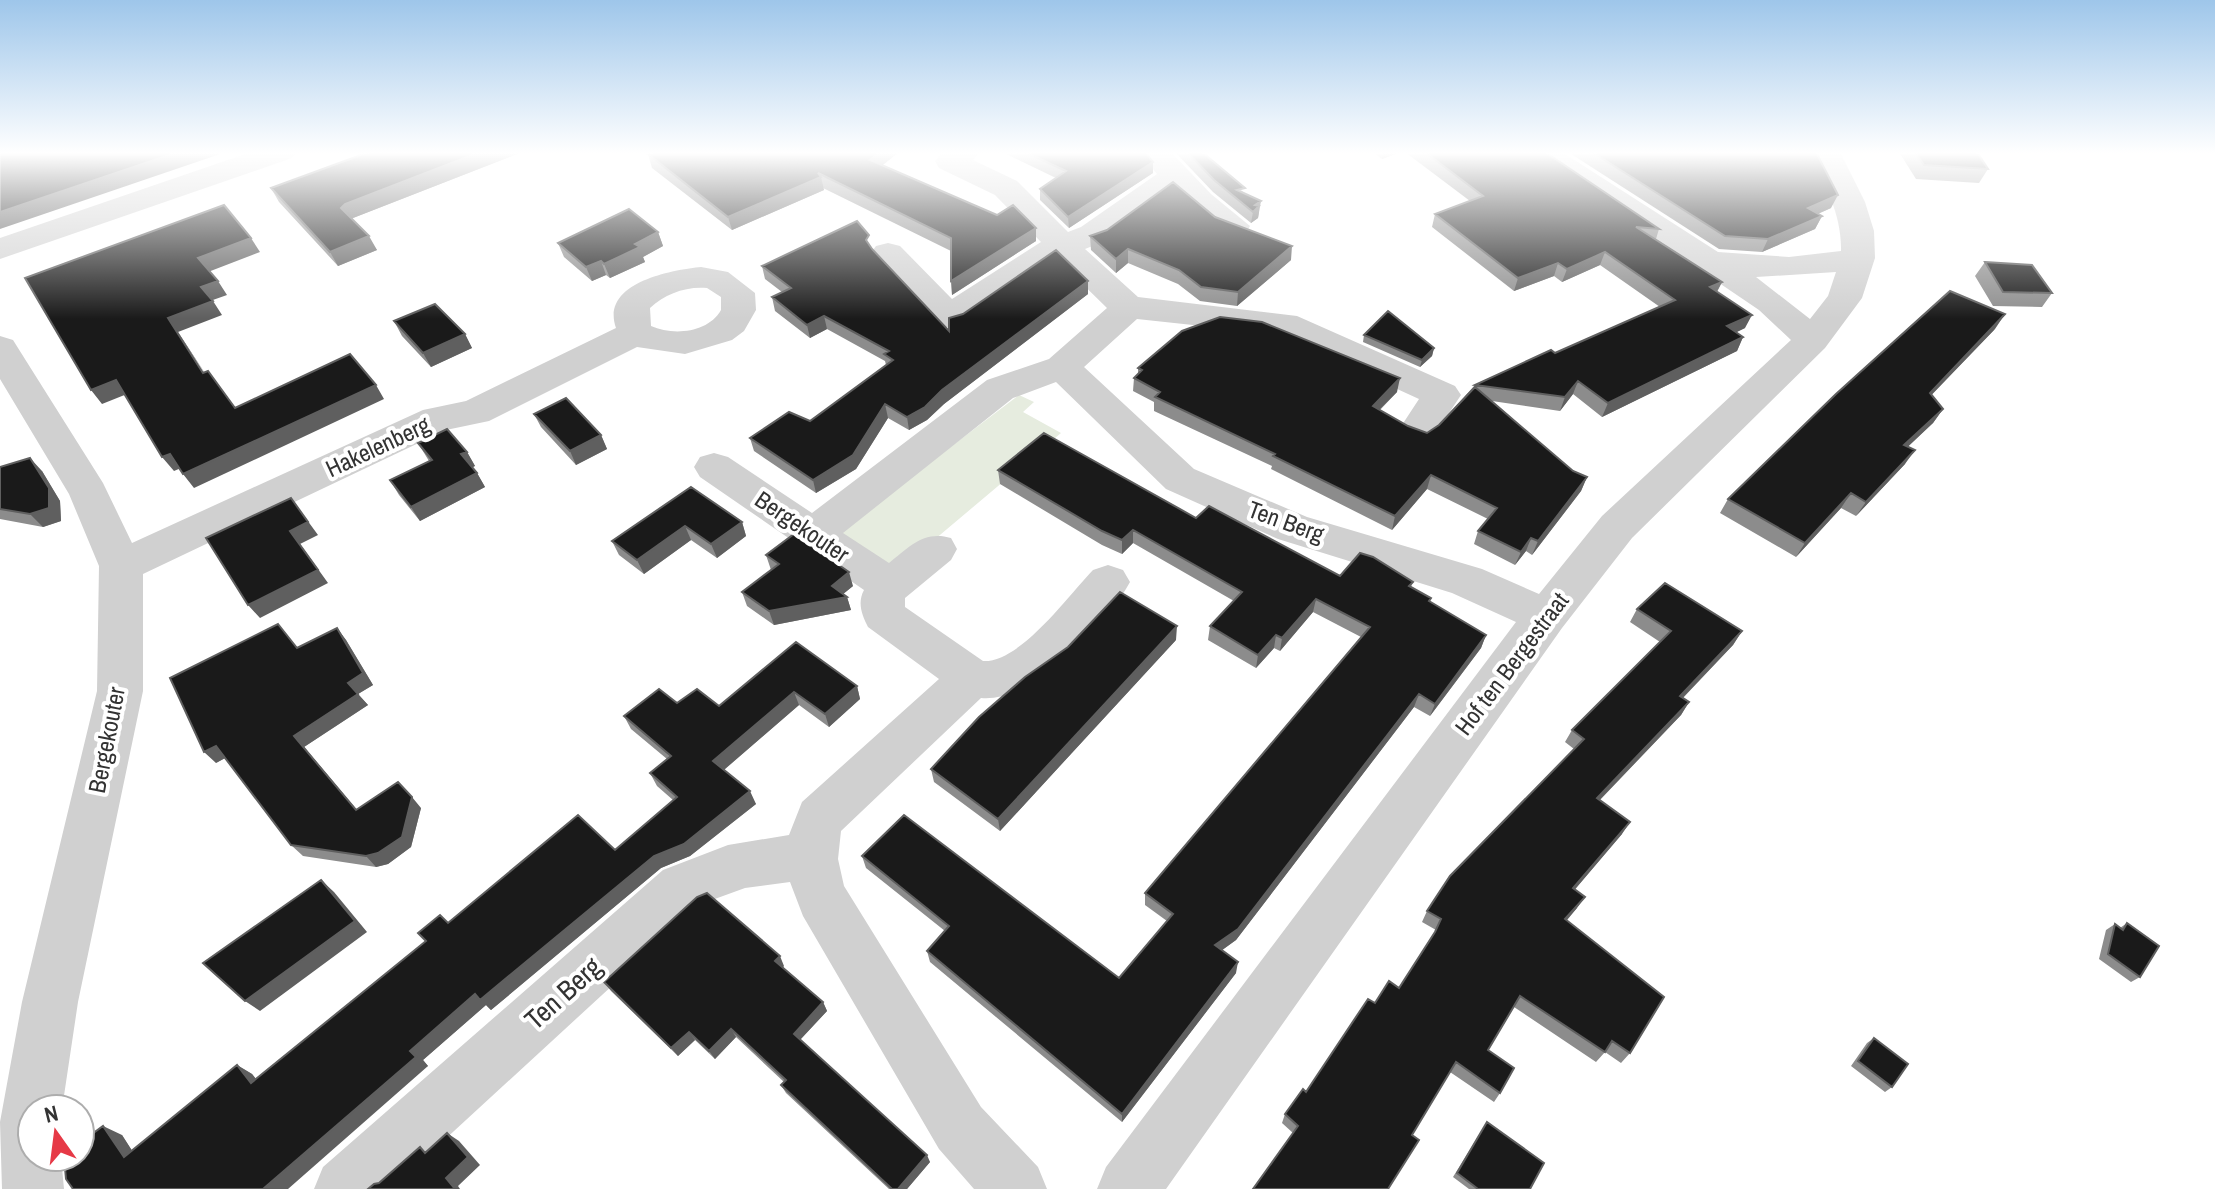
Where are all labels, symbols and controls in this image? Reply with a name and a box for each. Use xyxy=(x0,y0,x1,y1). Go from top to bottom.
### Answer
street label: Hakelenberg xyxy=(320,408,435,484)
street label: Bergekouter xyxy=(749,483,856,570)
street label: Ten Berg xyxy=(1244,493,1329,550)
street label: Hof ten Bergestraat xyxy=(1447,585,1576,741)
street label: Bergekouter xyxy=(80,684,132,795)
street label: Ten Berg xyxy=(516,948,610,1038)
north arrow xyxy=(16,1093,96,1173)
text: N xyxy=(41,1097,61,1130)

